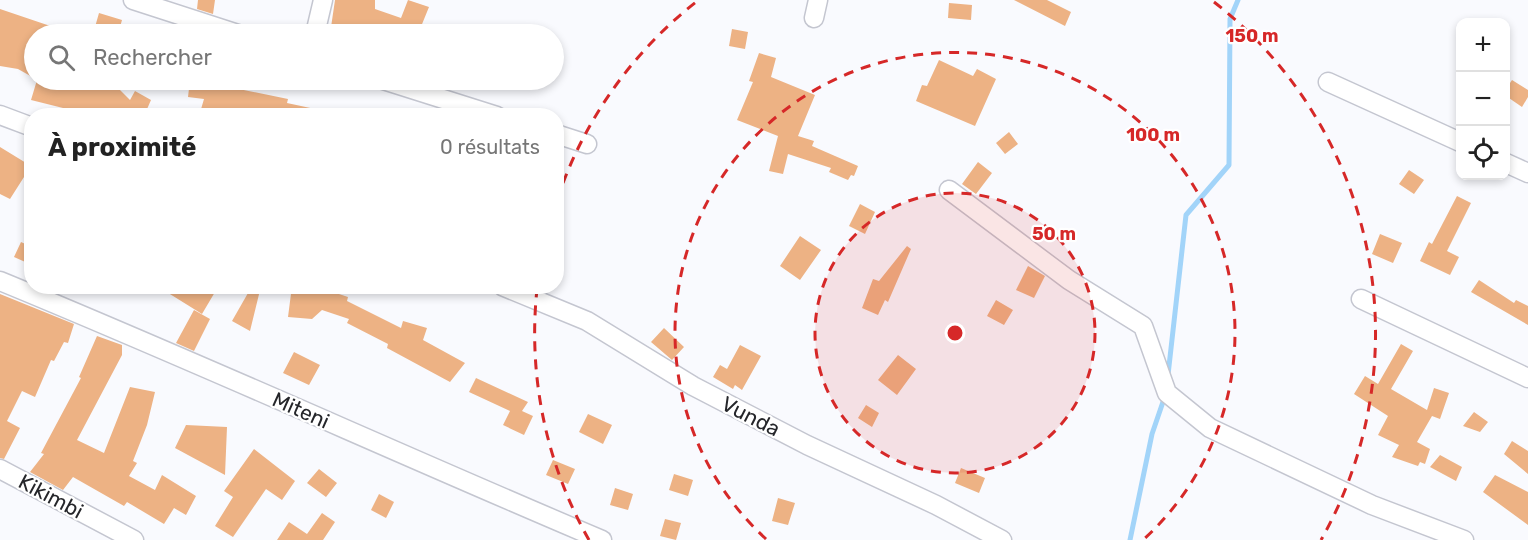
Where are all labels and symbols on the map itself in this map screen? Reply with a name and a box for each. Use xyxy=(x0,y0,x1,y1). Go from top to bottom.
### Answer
text: 150 m xyxy=(1225,25,1279,47)
text: 100 m xyxy=(1126,124,1180,146)
text: 50 m xyxy=(1032,223,1076,245)
centre of rings xyxy=(945,323,965,343)
street label: Miteni xyxy=(269,386,333,434)
street label: Vunda xyxy=(717,391,785,441)
street label: Kikimbi xyxy=(14,469,88,523)

